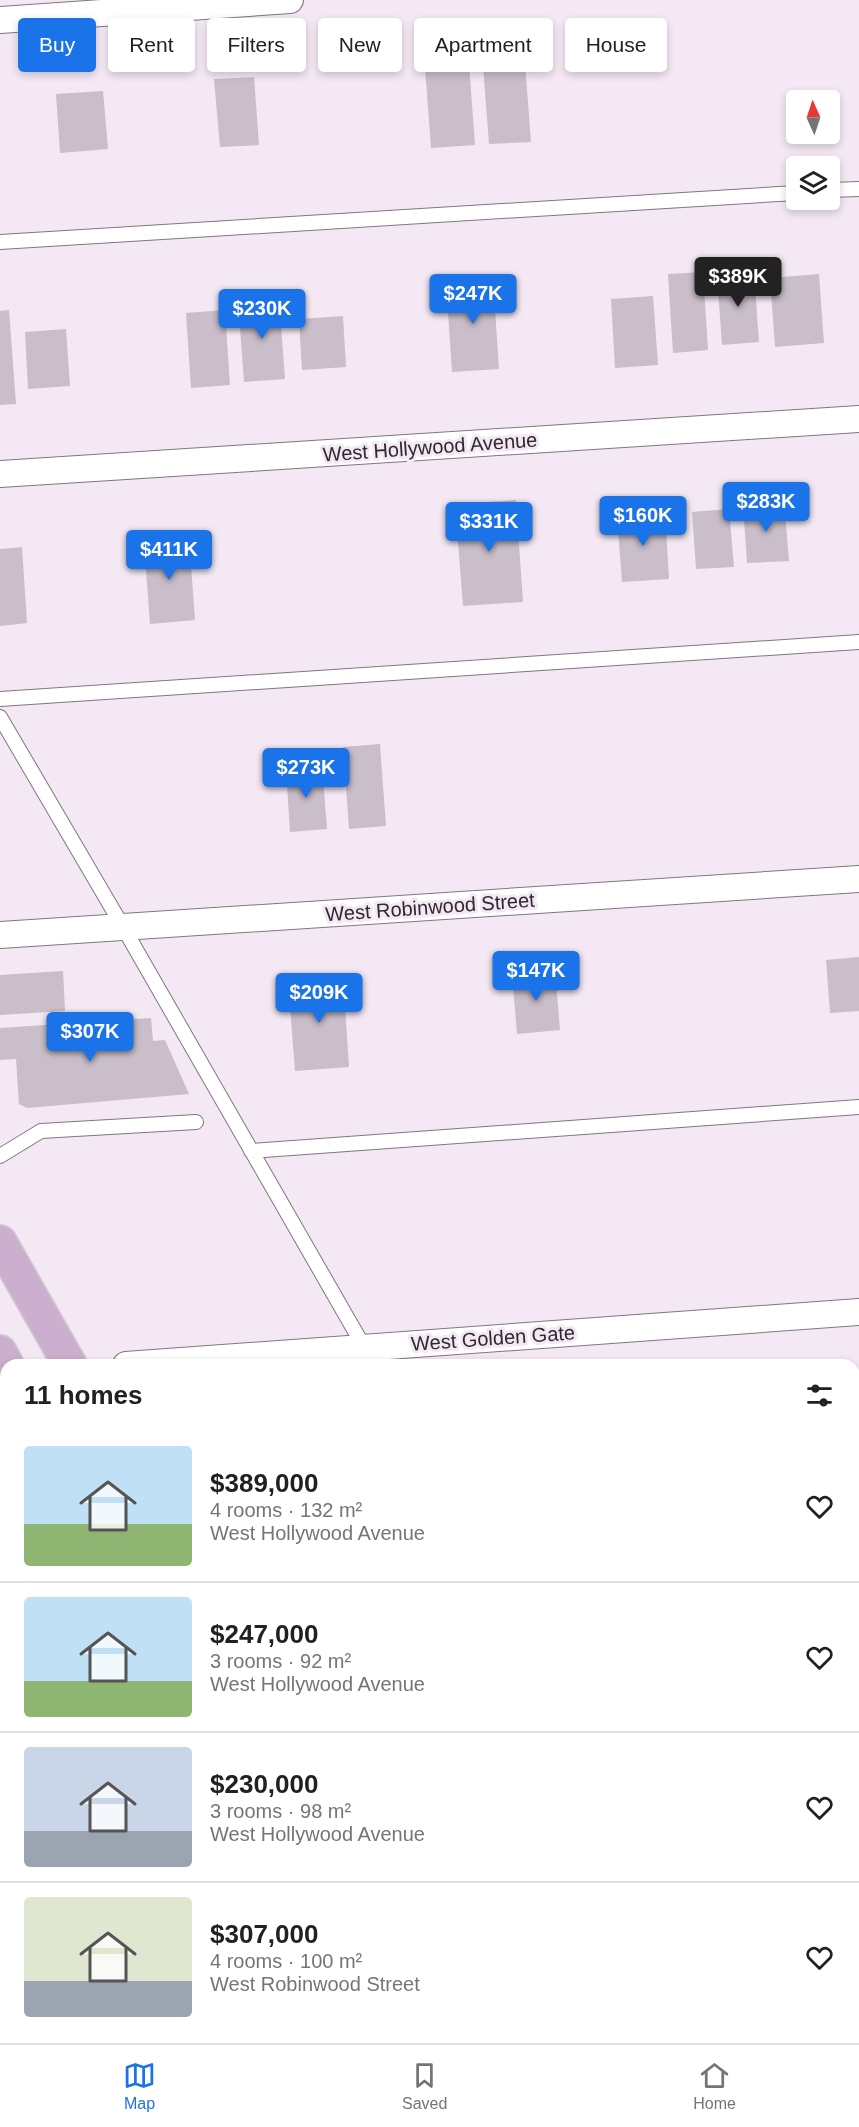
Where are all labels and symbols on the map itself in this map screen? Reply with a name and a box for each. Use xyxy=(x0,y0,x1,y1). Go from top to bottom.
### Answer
north arrow xyxy=(786,90,840,144)
pin: $389K xyxy=(696,257,780,308)
pin: $247K xyxy=(431,274,515,325)
pin: $230K xyxy=(220,289,304,340)
street label: West Hollywood Avenue xyxy=(322,429,538,465)
pin: $283K xyxy=(724,482,808,533)
pin: $160K xyxy=(601,496,685,547)
pin: $331K xyxy=(447,502,531,553)
pin: $411K xyxy=(127,530,211,581)
pin: $273K xyxy=(264,748,348,799)
street label: West Robinwood Street xyxy=(325,889,536,925)
pin: $147K xyxy=(494,951,578,1002)
pin: $209K xyxy=(277,973,361,1024)
pin: $307K xyxy=(48,1012,132,1063)
street label: West Golden Gate xyxy=(410,1321,576,1355)

